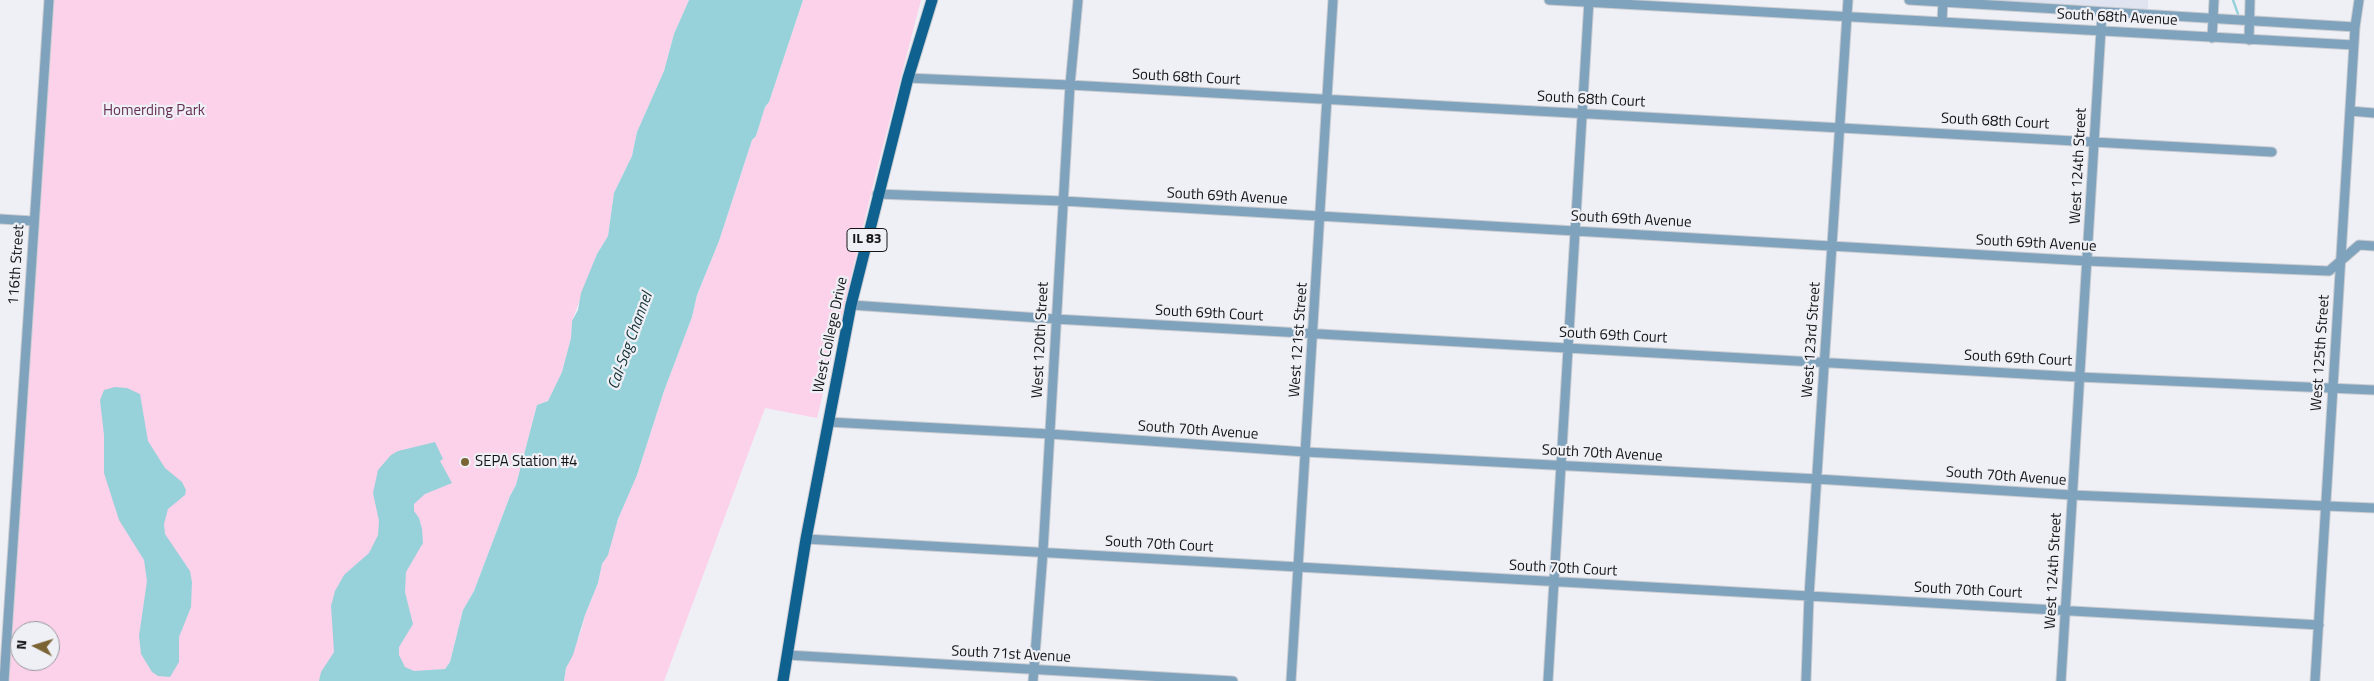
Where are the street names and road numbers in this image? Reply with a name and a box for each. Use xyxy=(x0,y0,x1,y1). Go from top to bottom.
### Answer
street label: South 68th Avenue xyxy=(2056,6,2178,30)
street label: South 68th Court xyxy=(1131,66,1241,90)
street label: South 68th Court xyxy=(1536,88,1646,112)
street label: West 124th Street xyxy=(2067,107,2091,225)
street label: South 68th Court xyxy=(1940,110,2050,134)
street label: South 69th Avenue xyxy=(1166,185,1288,209)
street label: South 69th Avenue xyxy=(1570,208,1692,232)
street label: 116th Street xyxy=(5,224,29,306)
road number: IL 83 xyxy=(847,228,887,252)
street label: South 69th Avenue xyxy=(1975,232,2097,256)
street label: West College Drive xyxy=(810,275,852,395)
street label: West 120th Street xyxy=(1029,281,1053,399)
street label: West 123rd Street xyxy=(1799,281,1825,399)
street label: West 121st Street xyxy=(1286,282,1312,398)
street label: West 125th Street xyxy=(2308,294,2334,412)
street label: South 69th Court xyxy=(1154,302,1264,326)
street label: South 69th Court xyxy=(1558,324,1668,348)
street label: South 69th Court xyxy=(1963,347,2073,371)
street label: South 70th Avenue xyxy=(1137,418,1259,444)
street label: South 70th Avenue xyxy=(1541,442,1663,466)
street label: South 70th Avenue xyxy=(1945,464,2067,490)
street label: West 124th Street xyxy=(2042,512,2066,630)
street label: South 70th Court xyxy=(1104,533,1214,557)
street label: South 70th Court xyxy=(1508,557,1618,581)
street label: South 70th Court xyxy=(1913,579,2023,603)
street label: South 71st Avenue xyxy=(951,643,1071,667)

